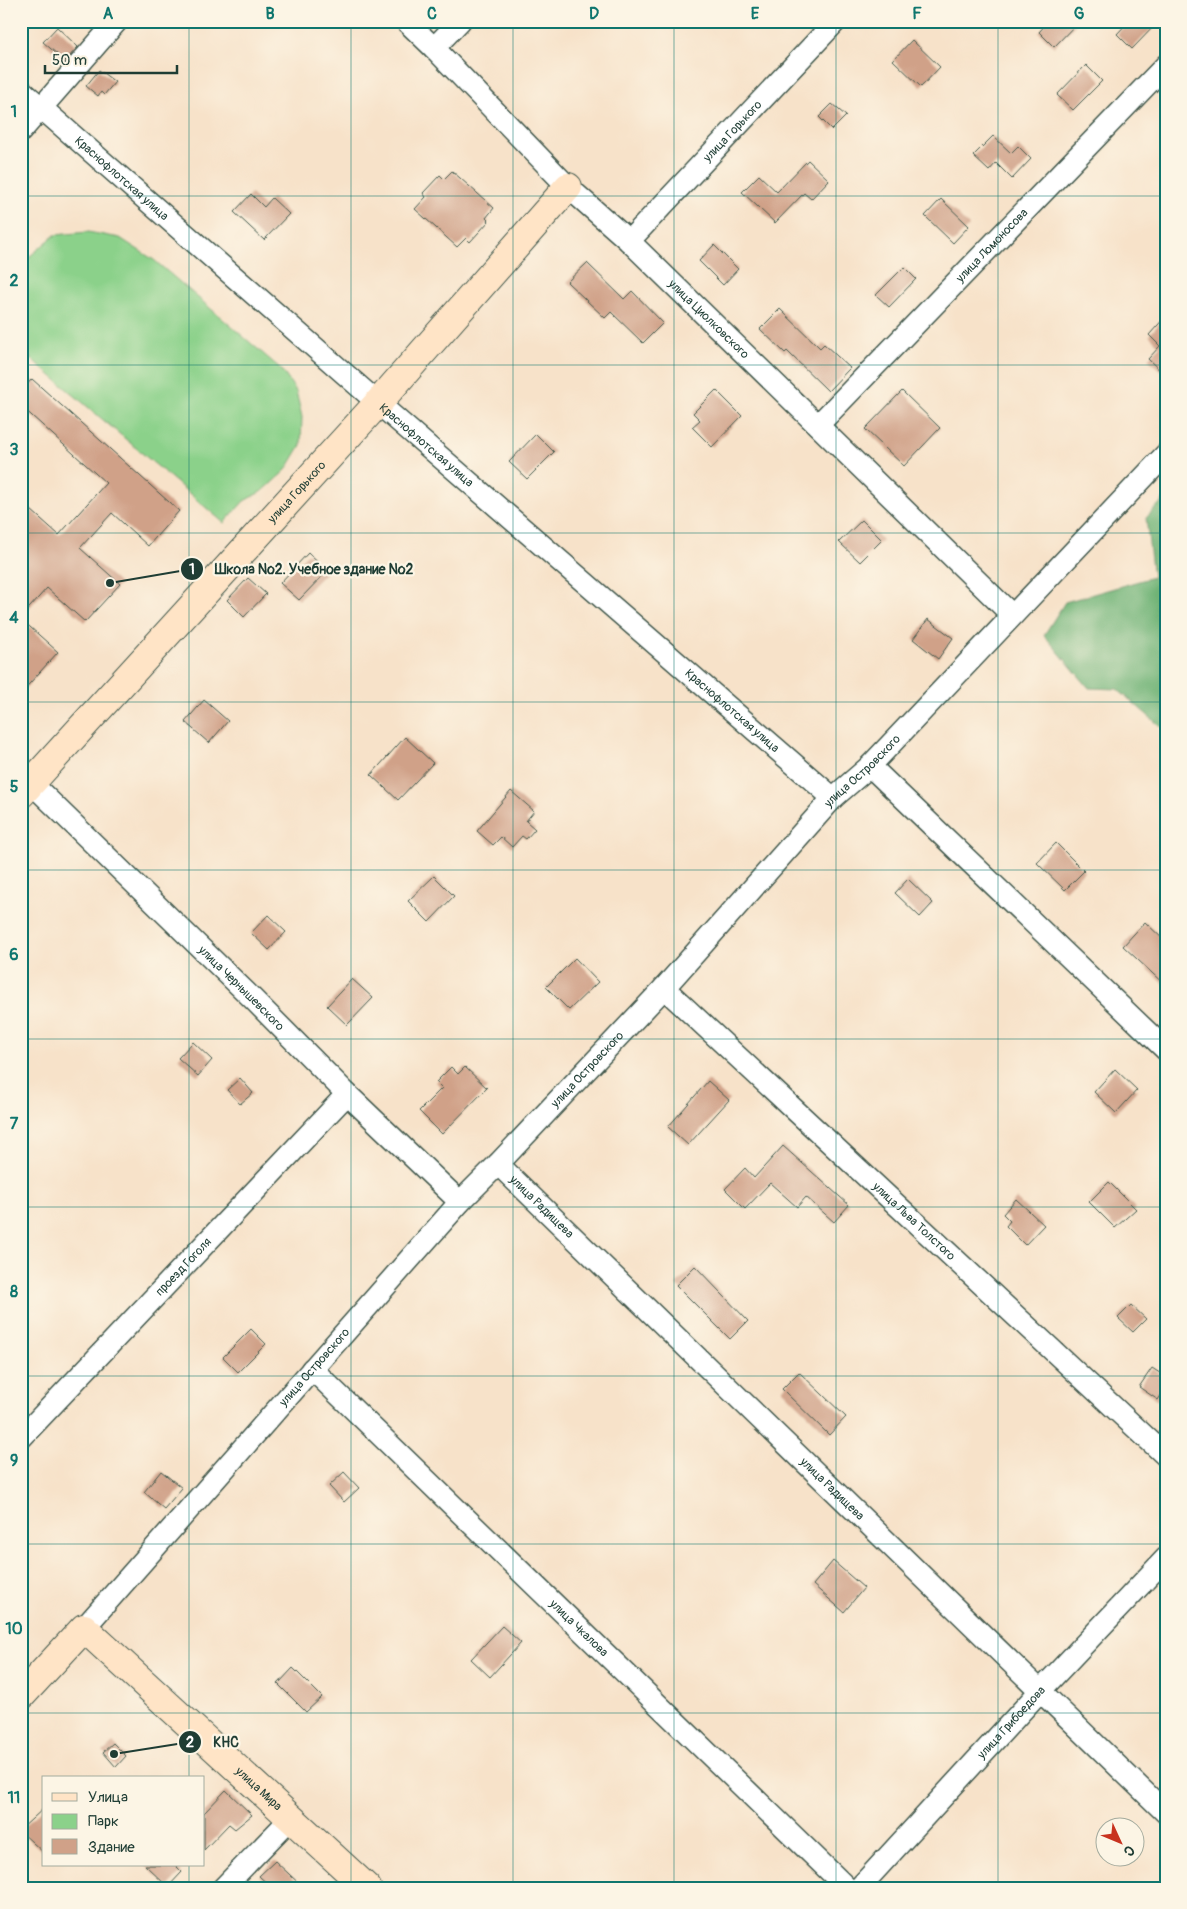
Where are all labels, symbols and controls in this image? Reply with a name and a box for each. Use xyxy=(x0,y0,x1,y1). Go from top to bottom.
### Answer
text: A xyxy=(103,4,114,24)
text: B xyxy=(265,4,275,24)
text: C xyxy=(427,4,437,24)
text: D xyxy=(589,4,599,24)
text: E xyxy=(751,4,760,24)
text: F xyxy=(912,4,922,24)
text: G xyxy=(1074,4,1085,24)
scale bar xyxy=(45,42,178,74)
text: 50 m xyxy=(52,51,87,70)
street label: улица Горького xyxy=(699,97,765,166)
text: 1 xyxy=(11,102,17,122)
street label: Краснофлотская улица xyxy=(72,133,172,224)
street label: улица Ломоносова xyxy=(952,205,1031,286)
text: 2 xyxy=(10,271,19,291)
street label: улица Циолковского xyxy=(665,275,753,362)
street label: Краснофлотская улица xyxy=(376,400,477,490)
text: 3 xyxy=(10,440,19,460)
street label: улица Горького xyxy=(264,457,329,527)
callout: Школа №2. Учебное здание №2 xyxy=(179,555,423,584)
text: 1 xyxy=(189,560,195,579)
text: Школа №2. Учебное здание №2 xyxy=(214,561,413,578)
text: 4 xyxy=(9,608,19,628)
street label: Краснофлотская улица xyxy=(682,666,783,756)
street label: улица Островского xyxy=(820,731,904,811)
text: 5 xyxy=(10,777,19,797)
street label: улица Чернышевского xyxy=(195,942,288,1034)
text: 6 xyxy=(9,945,19,965)
street label: улица Островского xyxy=(547,1028,627,1111)
text: 7 xyxy=(10,1114,19,1134)
street label: улица Радищева xyxy=(506,1171,577,1241)
street label: улица Льва Толстого xyxy=(869,1178,959,1264)
street label: проезд Гоголя xyxy=(152,1234,215,1299)
text: 8 xyxy=(10,1282,18,1302)
street label: улица Островского xyxy=(275,1324,353,1410)
text: 9 xyxy=(10,1451,18,1471)
street label: улица Радищева xyxy=(796,1453,868,1524)
street label: улица Чкалова xyxy=(546,1596,612,1660)
text: 10 xyxy=(5,1619,23,1639)
street label: улица Грибоедова xyxy=(973,1682,1049,1763)
callout: КНС xyxy=(178,1727,248,1756)
text: 2 xyxy=(186,1733,194,1752)
text: КНС xyxy=(213,1734,239,1751)
street label: улица Мира xyxy=(232,1763,285,1814)
legend xyxy=(42,1776,205,1866)
text: 11 xyxy=(8,1788,20,1808)
text: Улица xyxy=(88,1788,128,1807)
text: Парк xyxy=(88,1812,119,1831)
north arrow xyxy=(1094,1816,1144,1866)
text: Здание xyxy=(88,1838,135,1857)
text: С xyxy=(1120,1842,1138,1860)

